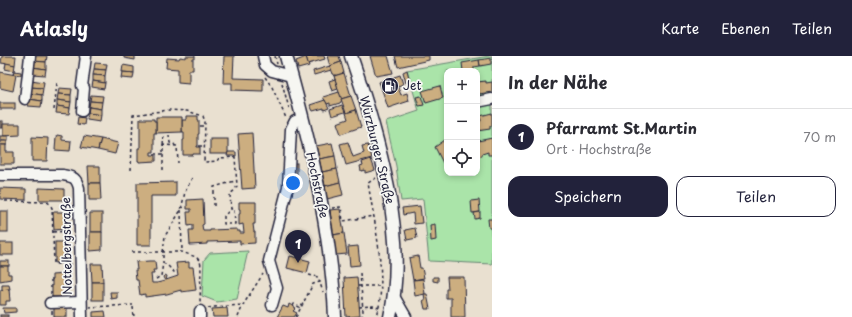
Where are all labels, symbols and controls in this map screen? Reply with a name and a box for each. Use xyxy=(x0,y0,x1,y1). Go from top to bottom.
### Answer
text: Atlasly xyxy=(20,14,88,42)
text: Karte xyxy=(661,18,699,39)
text: Ebenen xyxy=(721,18,770,39)
text: Teilen xyxy=(792,18,832,39)
map controls xyxy=(444,68,480,176)
button: + xyxy=(444,68,480,104)
text: In der Nähe xyxy=(508,69,607,95)
fuel station icon: Jet xyxy=(380,76,400,96)
place label: Jet xyxy=(403,76,421,94)
street label: Würzburger Straße xyxy=(356,94,400,206)
button: − xyxy=(444,104,480,140)
text: Pfarramt St.Martin xyxy=(546,116,697,139)
text: 1 xyxy=(518,127,524,146)
text: 70 m xyxy=(803,127,836,146)
text: Ort · Hochstraße xyxy=(546,139,652,158)
button: locate xyxy=(444,140,480,176)
street label: Hochstraße xyxy=(302,150,334,220)
your location xyxy=(283,173,303,193)
button: Speichern xyxy=(508,176,668,217)
button: Teilen xyxy=(676,176,836,217)
street label: Nottelbergstraße xyxy=(56,197,76,295)
pin: 1 xyxy=(285,230,311,263)

